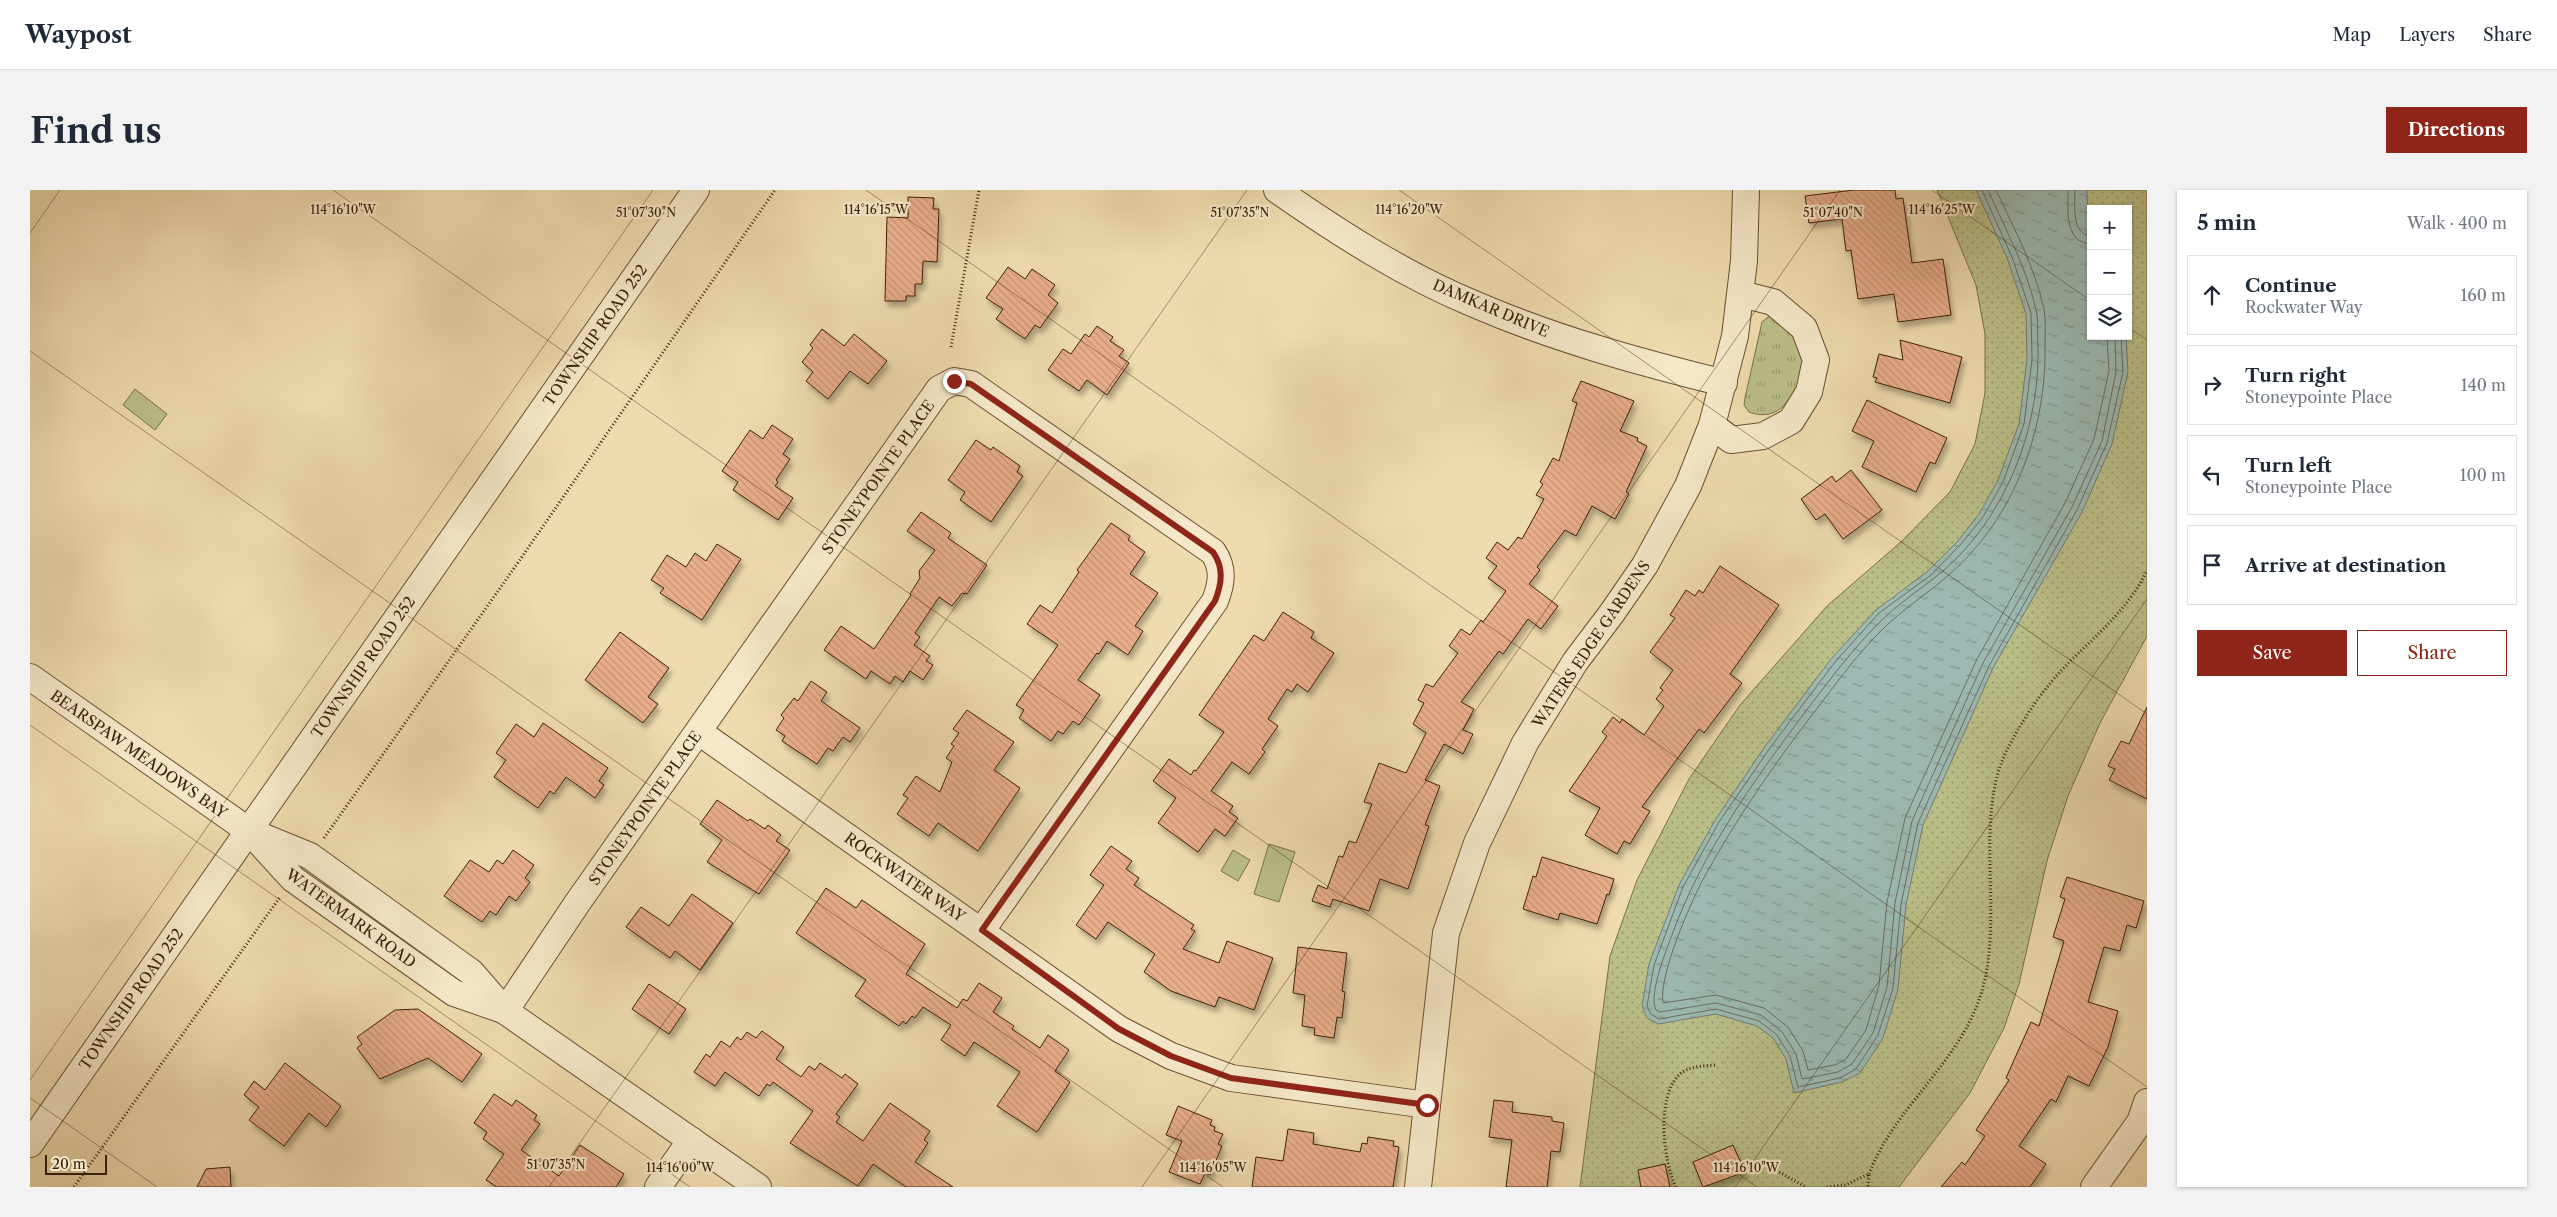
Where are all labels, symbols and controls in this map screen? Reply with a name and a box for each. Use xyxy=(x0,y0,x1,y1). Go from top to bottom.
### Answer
text: Waypost xyxy=(25,20,132,49)
text: Map xyxy=(2333,24,2371,46)
text: Layers xyxy=(2399,24,2455,46)
text: Share xyxy=(2483,24,2532,46)
button: Directions xyxy=(2386,107,2527,153)
text: Find us xyxy=(30,109,162,152)
text: 114°16'10"W xyxy=(310,202,377,217)
text: 114°16'15"W xyxy=(844,202,909,217)
text: 114°16'20"W xyxy=(1375,202,1444,217)
text: 114°16'25"W xyxy=(1909,202,1976,217)
text: 51°07'30"N xyxy=(616,205,676,220)
text: 51°07'35"N xyxy=(1211,205,1270,220)
text: 51°07'40"N xyxy=(1803,205,1863,220)
map controls xyxy=(2087,205,2132,340)
button: + xyxy=(2087,205,2132,250)
text: 5 min xyxy=(2197,210,2257,235)
text: Walk · 400 m xyxy=(2407,213,2507,233)
button: − xyxy=(2087,250,2132,295)
street label: TOWNSHIP ROAD 252 xyxy=(539,261,651,409)
text: Continue xyxy=(2245,274,2337,297)
street label: DAMKAR DRIVE xyxy=(1430,275,1552,341)
icon: ahead xyxy=(2198,281,2226,309)
text: 160 m xyxy=(2461,285,2506,305)
button: layers xyxy=(2087,295,2132,340)
text: Rockwater Way xyxy=(2245,297,2363,317)
text: Turn right xyxy=(2245,364,2346,387)
route end xyxy=(943,370,966,393)
icon: right xyxy=(2198,371,2226,399)
text: 140 m xyxy=(2461,375,2506,395)
text: Stoneypointe Place xyxy=(2245,387,2392,407)
street label: STONEYPOINTE PLACE xyxy=(817,396,939,558)
text: Turn left xyxy=(2245,454,2332,477)
icon: left xyxy=(2198,461,2226,489)
text: 100 m xyxy=(2460,465,2506,485)
text: Stoneypointe Place xyxy=(2245,477,2392,497)
icon: arrive xyxy=(2198,551,2226,579)
text: Arrive at destination xyxy=(2245,554,2446,577)
street label: WATERS EDGE GARDENS xyxy=(1527,557,1654,732)
street label: TOWNSHIP ROAD 252 xyxy=(307,593,419,741)
button: Save xyxy=(2197,630,2347,676)
button: Share xyxy=(2357,630,2507,676)
street label: BEARSPAW MEADOWS BAY xyxy=(47,686,231,823)
street label: STONEYPOINTE PLACE xyxy=(584,727,706,889)
street label: ROCKWATER WAY xyxy=(841,828,969,926)
street label: WATERMARK ROAD xyxy=(281,864,420,972)
street label: TOWNSHIP ROAD 252 xyxy=(75,925,187,1073)
route start xyxy=(1416,1094,1439,1117)
scale bar xyxy=(45,1152,108,1175)
text: 20 m xyxy=(52,1155,86,1173)
text: 51°07'35"N xyxy=(527,1157,586,1172)
text: 114°16'00"W xyxy=(646,1160,715,1175)
text: 114°16'05"W xyxy=(1179,1160,1247,1175)
text: 114°16'10"W xyxy=(1713,1160,1780,1175)

